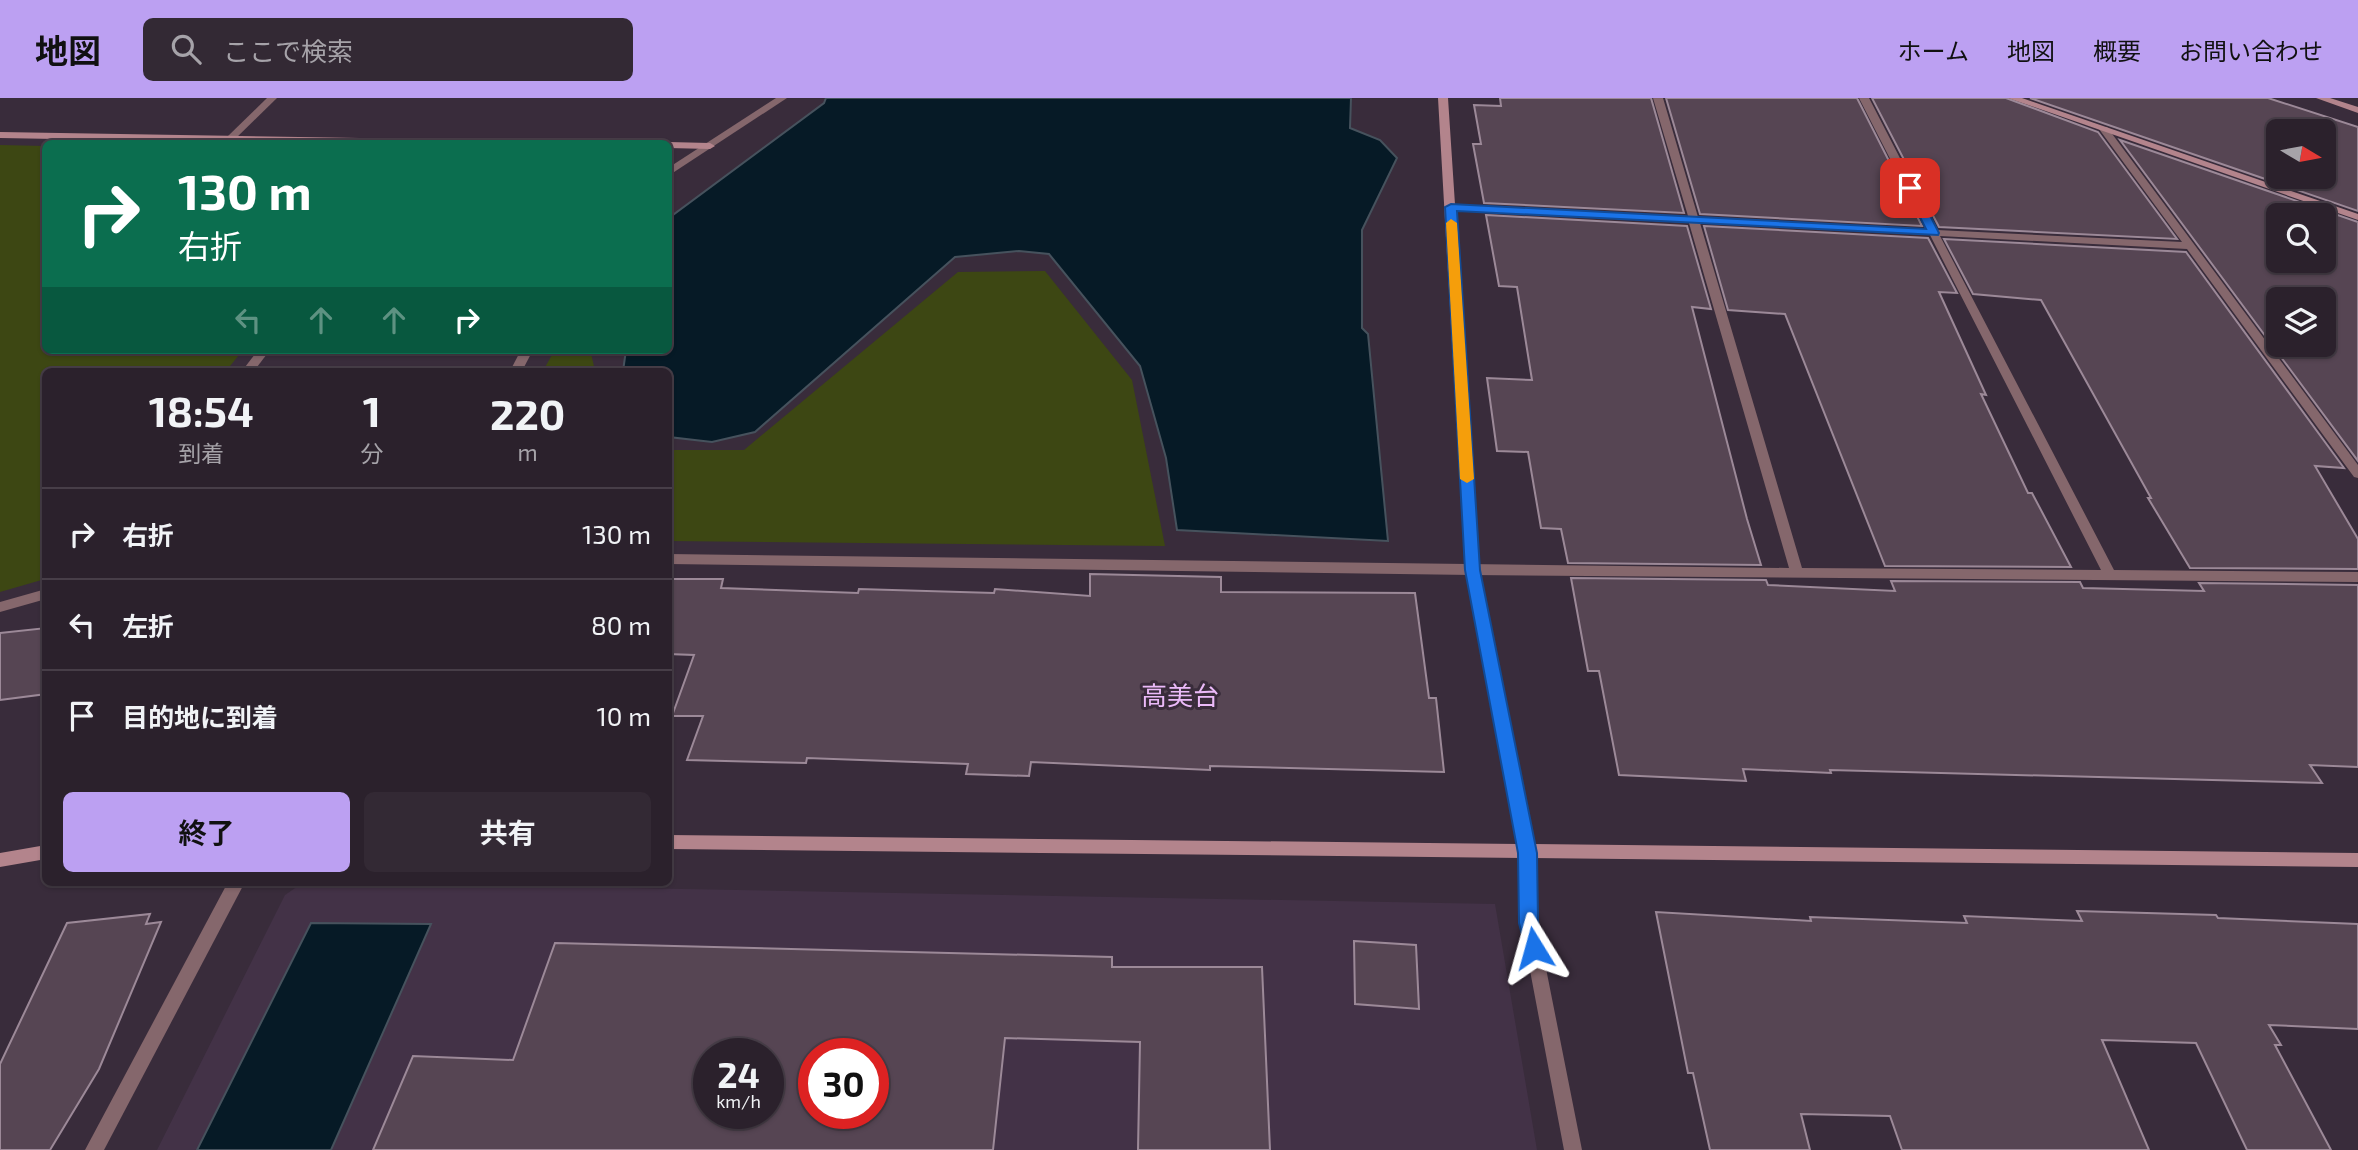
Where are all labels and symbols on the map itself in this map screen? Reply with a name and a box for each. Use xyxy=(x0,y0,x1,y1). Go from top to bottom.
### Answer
north arrow xyxy=(2266,119,2336,189)
pin xyxy=(1880,158,1940,218)
district label: 高美台 xyxy=(1141,679,1219,710)
position arrow xyxy=(1497,911,1571,985)
speed limit sign: 30 xyxy=(798,1038,889,1129)

